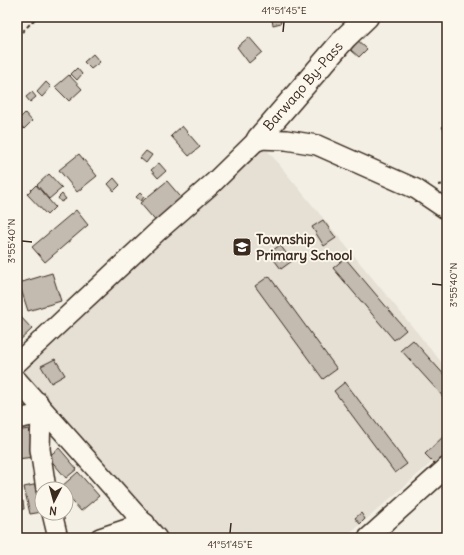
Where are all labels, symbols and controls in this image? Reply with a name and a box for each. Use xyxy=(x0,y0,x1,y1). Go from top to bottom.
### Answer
text: 41°51'45"E xyxy=(261,4,307,17)
street label: Barwaqo By-Pass xyxy=(259,38,347,134)
text: 3°55'40"N xyxy=(5,219,18,263)
place label: Township Primary School xyxy=(256,230,352,264)
school or university icon: Township Primary School xyxy=(231,236,253,258)
text: 3°55'40"N xyxy=(447,263,460,307)
north arrow xyxy=(34,481,74,521)
text: N xyxy=(48,504,57,518)
text: 41°51'45"E xyxy=(207,538,253,551)

